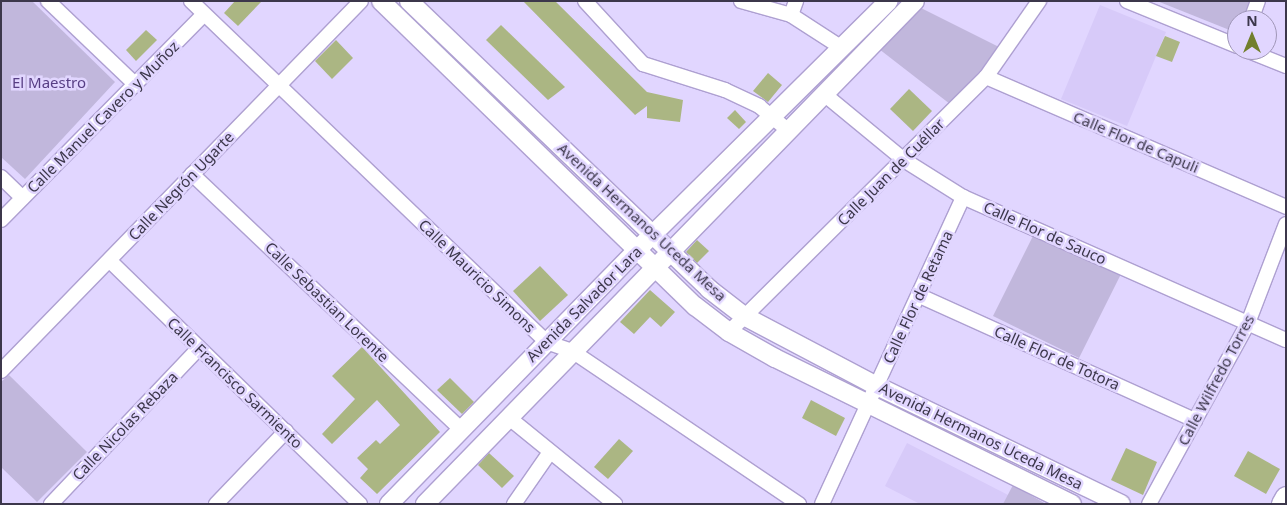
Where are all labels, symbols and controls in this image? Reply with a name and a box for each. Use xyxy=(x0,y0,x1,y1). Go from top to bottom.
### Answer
north arrow xyxy=(1227,10,1277,60)
text: N xyxy=(1246,11,1258,30)
street label: Calle Manuel Cavero y Muñoz xyxy=(23,37,183,197)
park label: El Maestro xyxy=(12,74,86,92)
street label: Calle Flor de Capuli xyxy=(1071,107,1201,177)
street label: Calle Juan de Cuéllar xyxy=(834,115,948,229)
street label: Calle Negrón Ugarte xyxy=(125,128,237,244)
street label: Avenida Hermanos Uceda Mesa xyxy=(554,139,730,305)
street label: Calle Flor de Sauco xyxy=(981,198,1109,268)
street label: Calle Mauricio Simons xyxy=(415,216,539,336)
street label: Calle Flor de Retama xyxy=(879,228,957,366)
street label: Calle Sebastian Lorente xyxy=(261,238,393,366)
street label: Avenida Salvador Lara xyxy=(523,243,645,365)
street label: Calle Wilfredo Torres xyxy=(1174,312,1258,448)
street label: Calle Francisco Sarmiento xyxy=(164,314,306,452)
street label: Calle Flor de Totora xyxy=(991,322,1123,394)
street label: Calle Nicolas Rebaza xyxy=(69,368,181,484)
street label: Avenida Hermanos Uceda Mesa xyxy=(876,379,1086,493)

